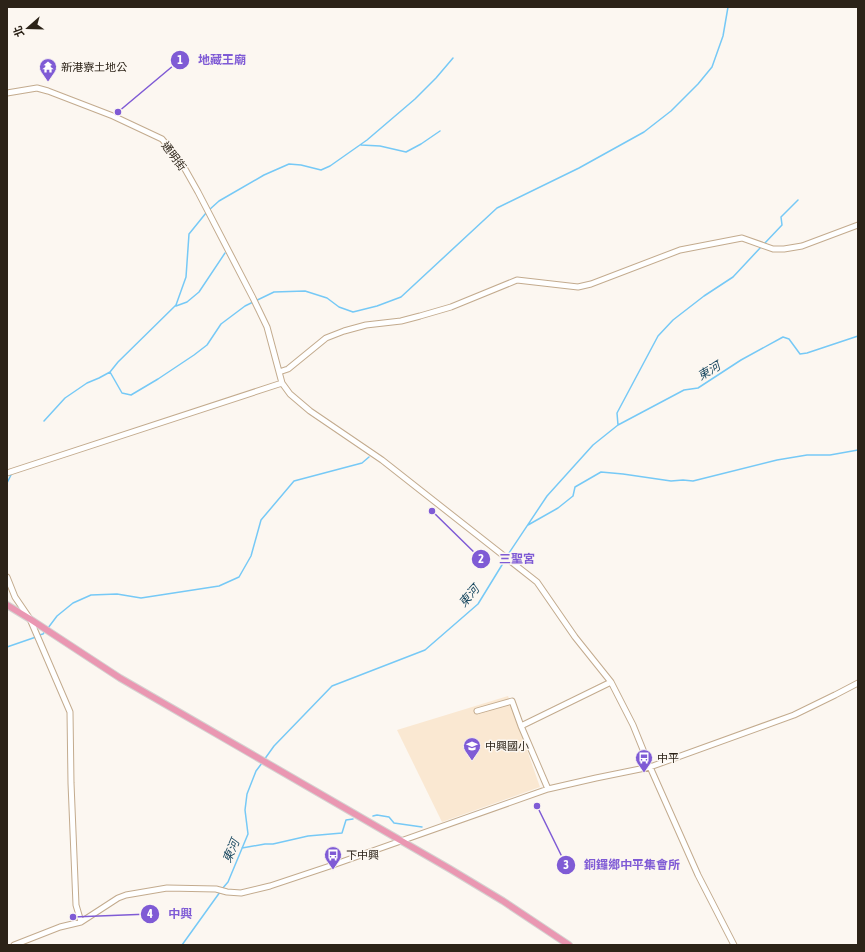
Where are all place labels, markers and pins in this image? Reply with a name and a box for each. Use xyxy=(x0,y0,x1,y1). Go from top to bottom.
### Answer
callout: 地藏王廟 xyxy=(170,48,254,72)
temple icon: 新港寮土地公 xyxy=(38,57,58,82)
place label: 新港寮土地公 xyxy=(61,61,127,73)
callout: 三聖宮 xyxy=(471,547,543,571)
school or university icon: 中興國小 xyxy=(462,736,482,761)
place label: 中興國小 xyxy=(485,740,529,752)
bus stop icon: 中平 xyxy=(634,748,654,773)
place label: 中平 xyxy=(657,752,679,764)
bus stop icon: 下中興 xyxy=(323,845,343,870)
place label: 下中興 xyxy=(346,849,379,861)
callout: 銅鑼鄉中平集會所 xyxy=(556,853,688,877)
callout: 中興 xyxy=(140,902,200,926)

